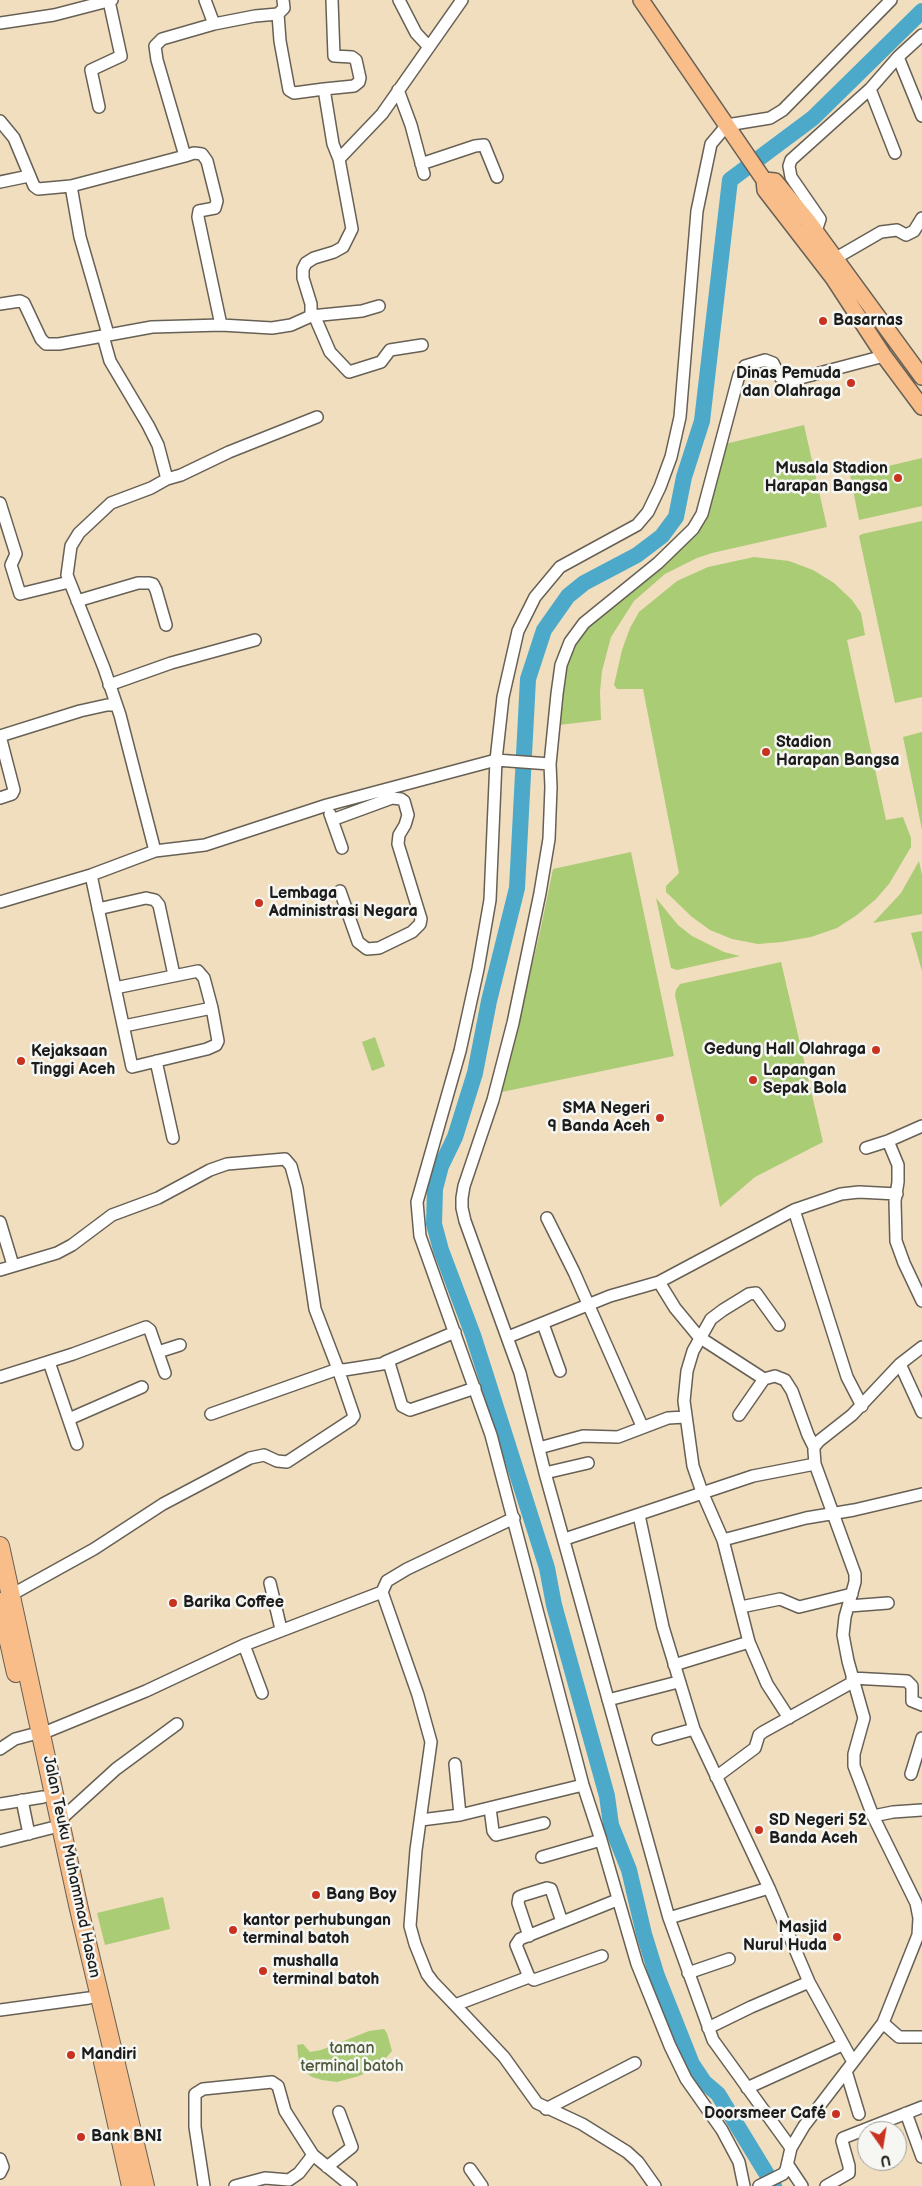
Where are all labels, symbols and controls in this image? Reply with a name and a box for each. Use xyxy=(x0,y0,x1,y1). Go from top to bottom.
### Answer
place label: Basarnas xyxy=(833,311,903,331)
marker: Basarnas xyxy=(817,315,829,327)
place label: Dinas Pemuda dan Olahraga xyxy=(736,364,841,402)
marker: Dinas Pemuda dan Olahraga xyxy=(845,377,857,389)
place label: Musala Stadion Harapan Bangsa xyxy=(765,459,888,497)
marker: Musala Stadion Harapan Bangsa xyxy=(892,472,904,484)
place label: Stadion Harapan Bangsa xyxy=(776,733,899,771)
marker: Stadion Harapan Bangsa xyxy=(760,746,772,758)
place label: Lembaga Administrasi Negara xyxy=(269,884,418,922)
marker: Lembaga Administrasi Negara xyxy=(253,897,265,909)
place label: Gedung Hall Olahraga xyxy=(704,1040,866,1060)
place label: Kejaksaan Tinggi Aceh xyxy=(31,1042,115,1080)
marker: Gedung Hall Olahraga xyxy=(870,1044,882,1056)
marker: Kejaksaan Tinggi Aceh xyxy=(15,1055,27,1067)
place label: Lapangan Sepak Bola xyxy=(763,1061,847,1099)
marker: Lapangan Sepak Bola xyxy=(747,1074,759,1086)
place label: SMA Negeri 9 Banda Aceh xyxy=(548,1099,650,1137)
marker: SMA Negeri 9 Banda Aceh xyxy=(654,1112,666,1124)
place label: Barika Coffee xyxy=(183,1593,284,1613)
marker: Barika Coffee xyxy=(167,1597,179,1609)
street label: Jalan Teuku Muhammad Hasan xyxy=(38,1754,104,1980)
place label: SD Negeri 52 Banda Aceh xyxy=(769,1811,867,1849)
marker: SD Negeri 52 Banda Aceh xyxy=(753,1824,765,1836)
place label: Bang Boy xyxy=(326,1885,396,1905)
marker: Bang Boy xyxy=(310,1889,322,1901)
place label: kantor perhubungan terminal batoh xyxy=(243,1911,391,1949)
place label: Masjid Nurul Huda xyxy=(743,1918,827,1956)
marker: kantor perhubungan terminal batoh xyxy=(227,1924,239,1936)
marker: Masjid Nurul Huda xyxy=(831,1931,843,1943)
place label: mushalla terminal batoh xyxy=(273,1952,379,1990)
marker: mushalla terminal batoh xyxy=(257,1965,269,1977)
park label: taman terminal batoh xyxy=(300,2039,404,2077)
place label: Mandiri xyxy=(81,2045,136,2065)
marker: Mandiri xyxy=(65,2049,77,2061)
place label: Doorsmeer Café xyxy=(704,2104,826,2124)
marker: Doorsmeer Café xyxy=(830,2108,842,2120)
north arrow xyxy=(857,2121,907,2171)
place label: Bank BNI xyxy=(91,2127,162,2147)
marker: Bank BNI xyxy=(75,2131,87,2143)
text: U xyxy=(878,2151,892,2170)

